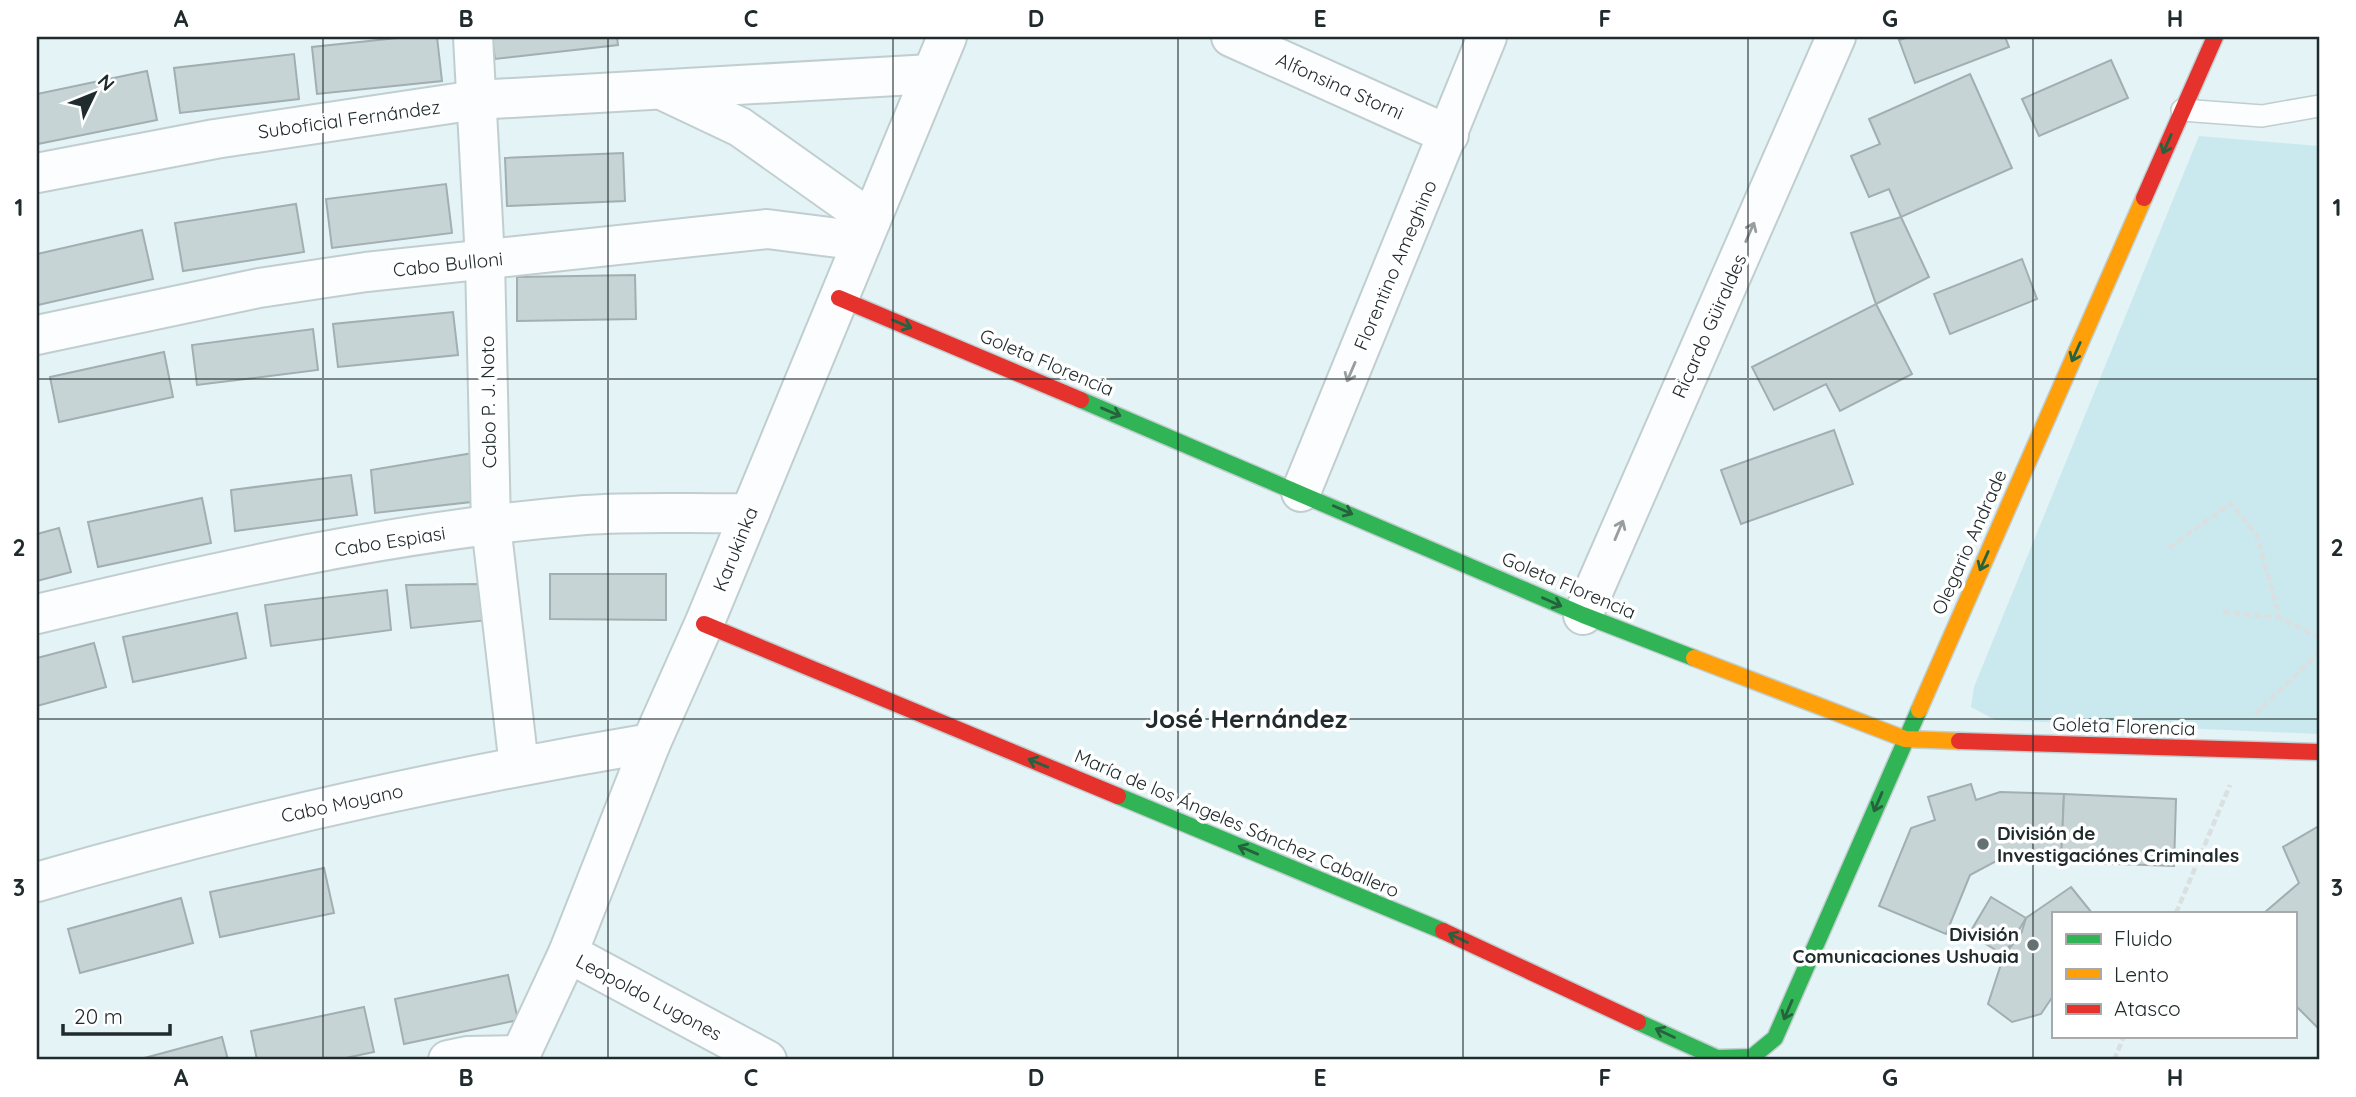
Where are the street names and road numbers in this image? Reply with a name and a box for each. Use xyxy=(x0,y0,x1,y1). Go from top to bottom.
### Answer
street label: Alfonsina Storni xyxy=(1273,47,1407,125)
street label: Suboficial Fernández xyxy=(256,94,442,144)
street label: Florentino Ameghino xyxy=(1348,176,1442,354)
street label: Cabo Bulloni xyxy=(392,246,504,282)
street label: Ricardo Güiraldes xyxy=(1666,250,1752,402)
street label: Goleta Florencia xyxy=(976,323,1118,401)
street label: Cabo P. J. Noto xyxy=(475,335,501,469)
street label: Olegario Andrade xyxy=(1926,466,2012,618)
street label: Karukinka xyxy=(707,503,763,595)
street label: Cabo Espiasi xyxy=(333,520,447,562)
street label: Goleta Florencia xyxy=(1498,546,1640,624)
street label: Goleta Florencia xyxy=(2052,712,2196,740)
street label: María de los Ángeles Sánchez Caballero xyxy=(1071,743,1403,903)
street label: Cabo Moyano xyxy=(279,778,405,828)
street label: Leopoldo Lugones xyxy=(572,948,726,1046)

